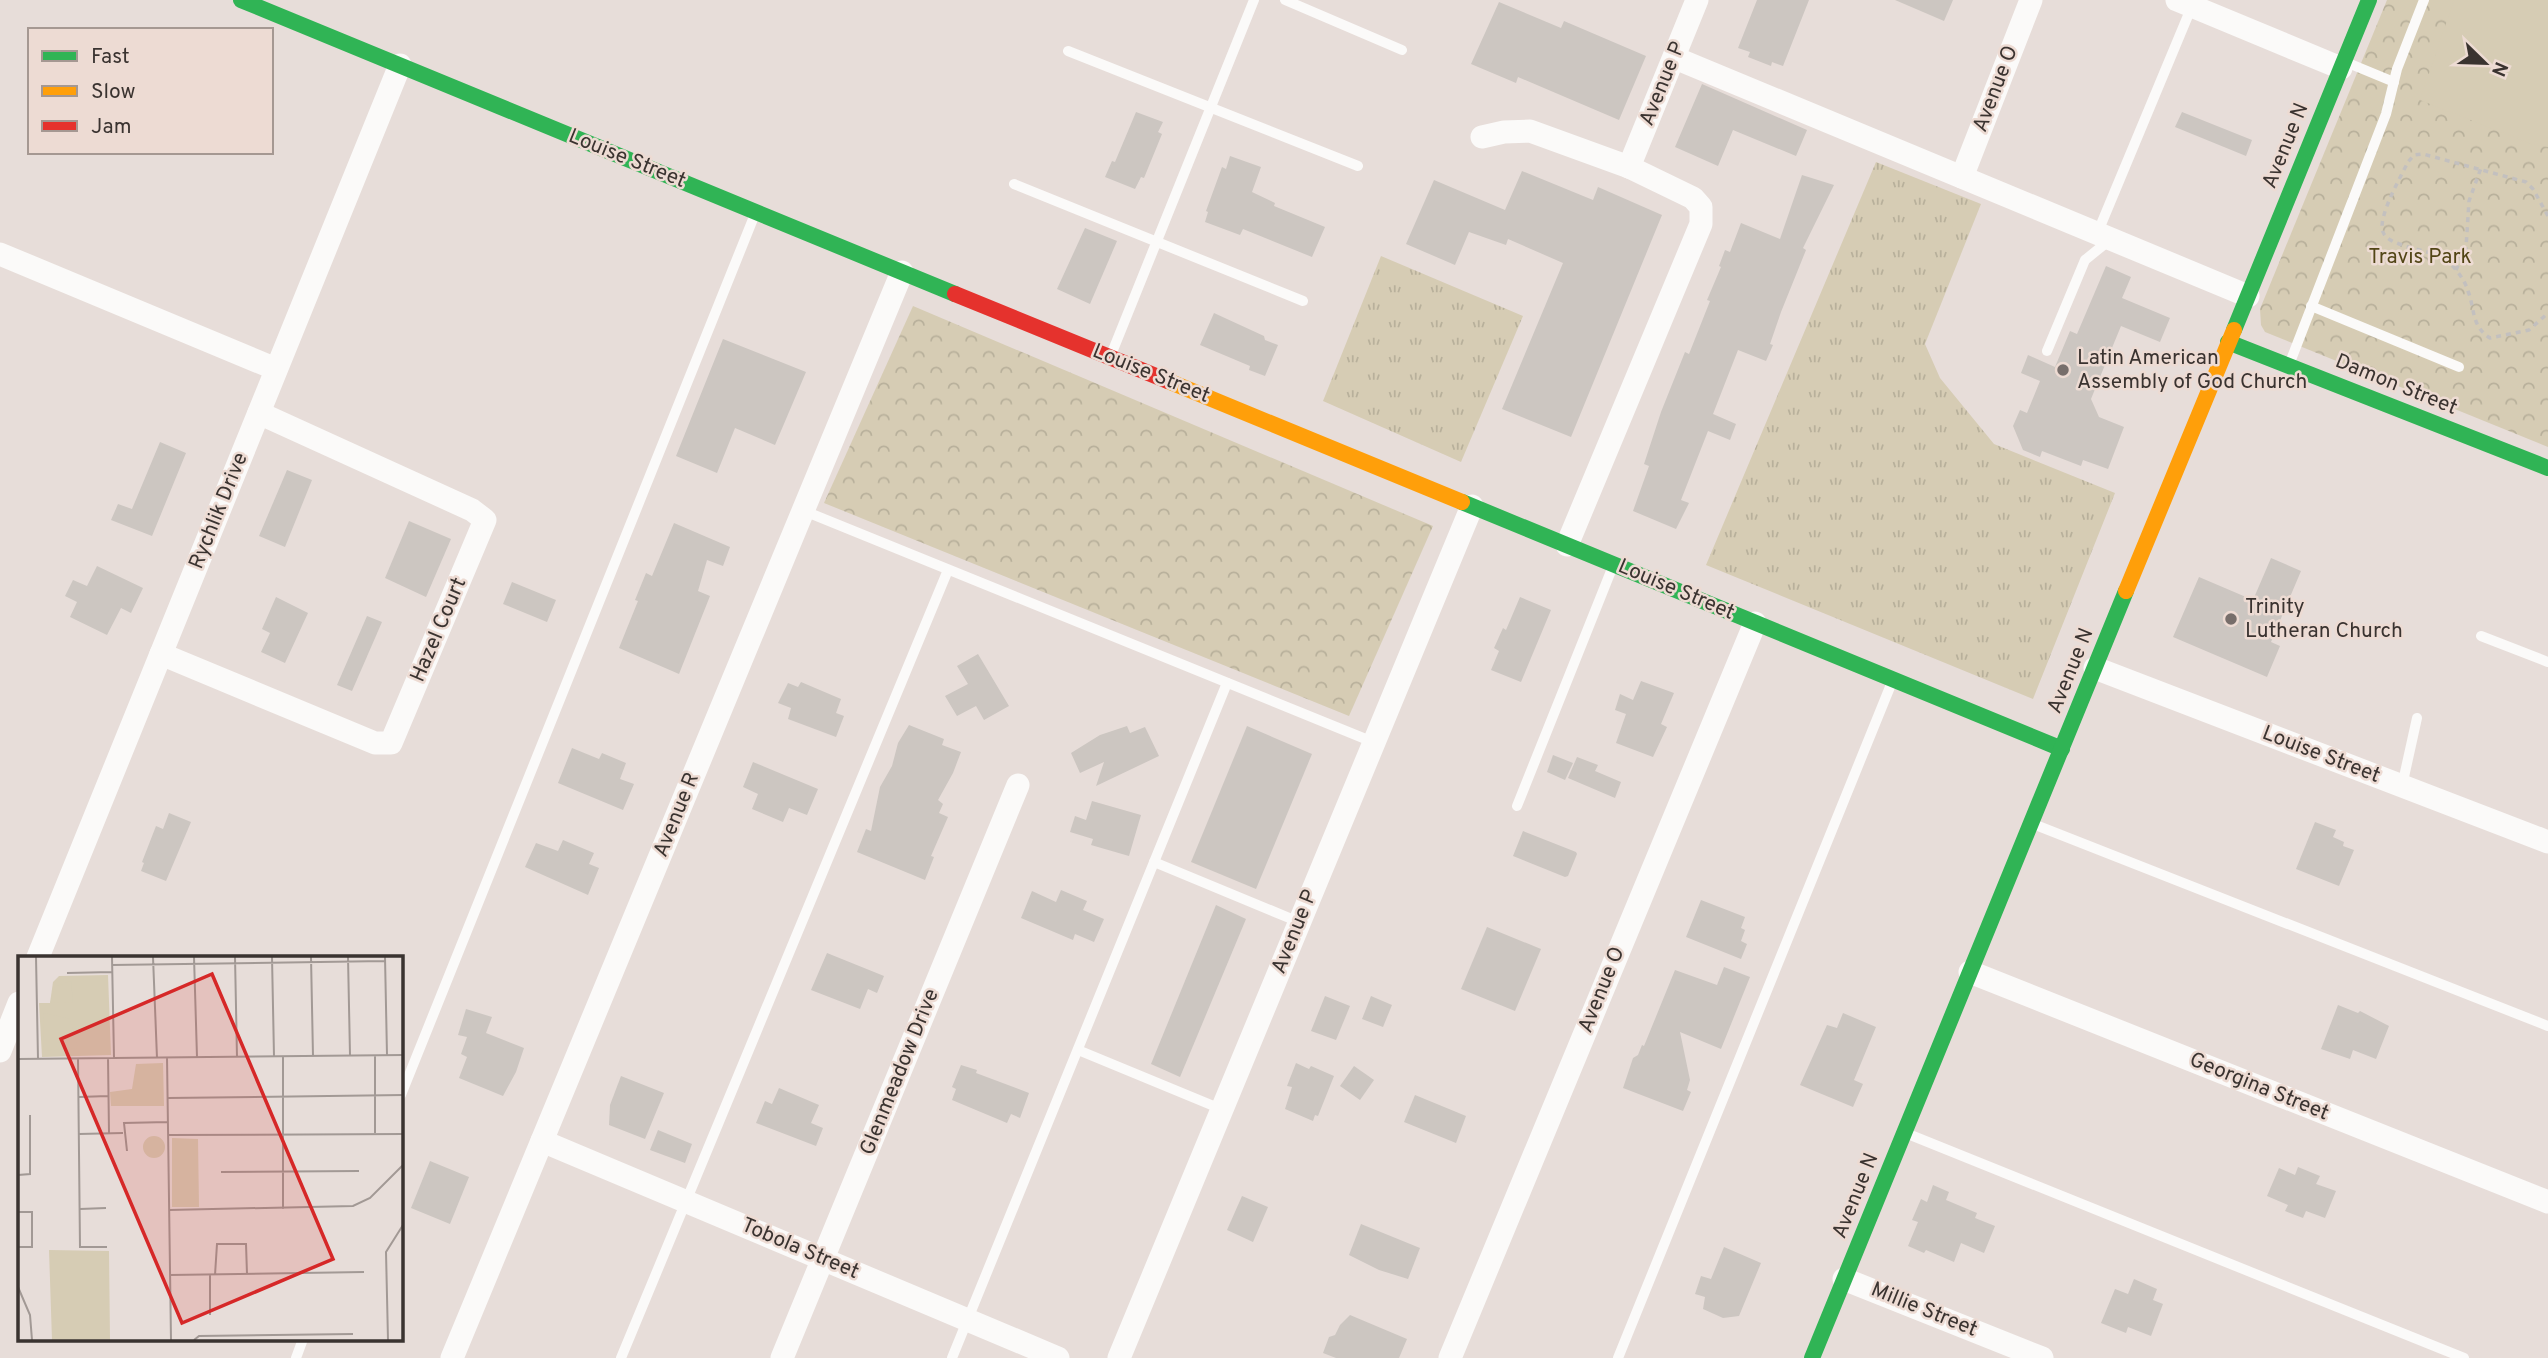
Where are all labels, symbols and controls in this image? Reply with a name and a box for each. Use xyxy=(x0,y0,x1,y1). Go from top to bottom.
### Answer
legend xyxy=(28,28,273,154)
north arrow xyxy=(2450,28,2520,98)
street label: Avenue P xyxy=(1634,38,1692,130)
street label: Avenue O xyxy=(1967,42,2025,136)
text: Fast xyxy=(91,44,130,71)
text: N xyxy=(2485,58,2513,80)
text: Slow xyxy=(91,79,136,106)
street label: Avenue N xyxy=(2257,99,2315,193)
text: Jam xyxy=(91,114,132,141)
street label: Louise Street xyxy=(564,123,690,195)
park label: Travis Park xyxy=(2368,244,2472,271)
street label: Louise Street xyxy=(1088,338,1214,410)
place label: Latin American Assembly of God Church xyxy=(2077,345,2307,396)
street label: Damon Street xyxy=(2331,348,2461,422)
marker: Latin American Assembly of God Church xyxy=(2055,362,2071,378)
street label: Rychlik Drive xyxy=(183,449,255,573)
street label: Louise Street xyxy=(1614,553,1738,627)
street label: Hazel Court xyxy=(405,574,473,686)
place label: Trinity Lutheran Church xyxy=(2245,594,2403,645)
marker: Trinity Lutheran Church xyxy=(2223,611,2239,627)
street label: Avenue N xyxy=(2042,624,2100,718)
street label: Louise Street xyxy=(2258,720,2384,790)
street label: Avenue R xyxy=(648,769,706,861)
street label: Avenue P xyxy=(1266,886,1324,978)
street label: Avenue O xyxy=(1573,943,1631,1037)
inset map xyxy=(18,956,402,1340)
street label: Glenmeadow Drive xyxy=(854,985,946,1159)
street label: Georgina Street xyxy=(2185,1047,2333,1127)
street label: Avenue N xyxy=(1827,1149,1885,1243)
street label: Tobola Street xyxy=(737,1212,863,1286)
street label: Millie Street xyxy=(1867,1276,1981,1344)

